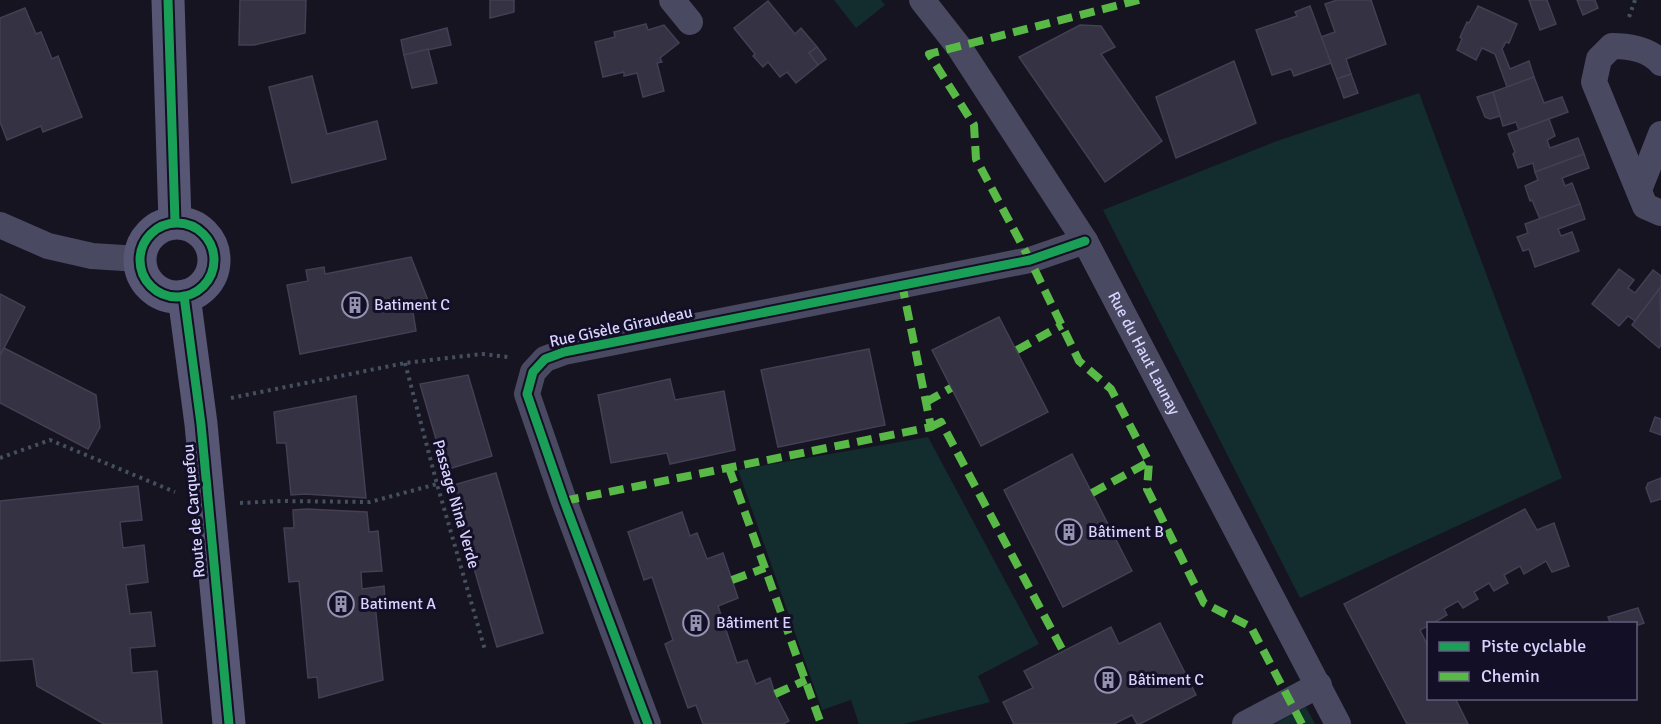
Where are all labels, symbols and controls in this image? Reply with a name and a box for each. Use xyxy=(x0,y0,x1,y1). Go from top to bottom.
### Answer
street label: Rue du Haut Launay xyxy=(1103,288,1185,419)
building icon: Batiment C xyxy=(340,290,370,320)
place label: Batiment C xyxy=(374,295,450,315)
street label: Rue Gisèle Giraudeau xyxy=(548,302,694,352)
street label: Passage Nina Verde xyxy=(428,437,484,571)
street label: Route de Carquefou xyxy=(178,443,210,579)
building icon: Bâtiment B xyxy=(1054,517,1084,547)
place label: Bâtiment B xyxy=(1088,522,1164,542)
building icon: Batiment A xyxy=(326,589,356,619)
place label: Batiment A xyxy=(360,594,436,614)
building icon: Bâtiment E xyxy=(681,608,711,638)
place label: Bâtiment E xyxy=(716,613,791,633)
legend xyxy=(1427,622,1637,700)
text: Piste cyclable xyxy=(1481,635,1586,657)
building icon: Bâtiment C xyxy=(1093,665,1123,695)
text: Chemin xyxy=(1481,665,1540,687)
place label: Bâtiment C xyxy=(1128,670,1204,690)

